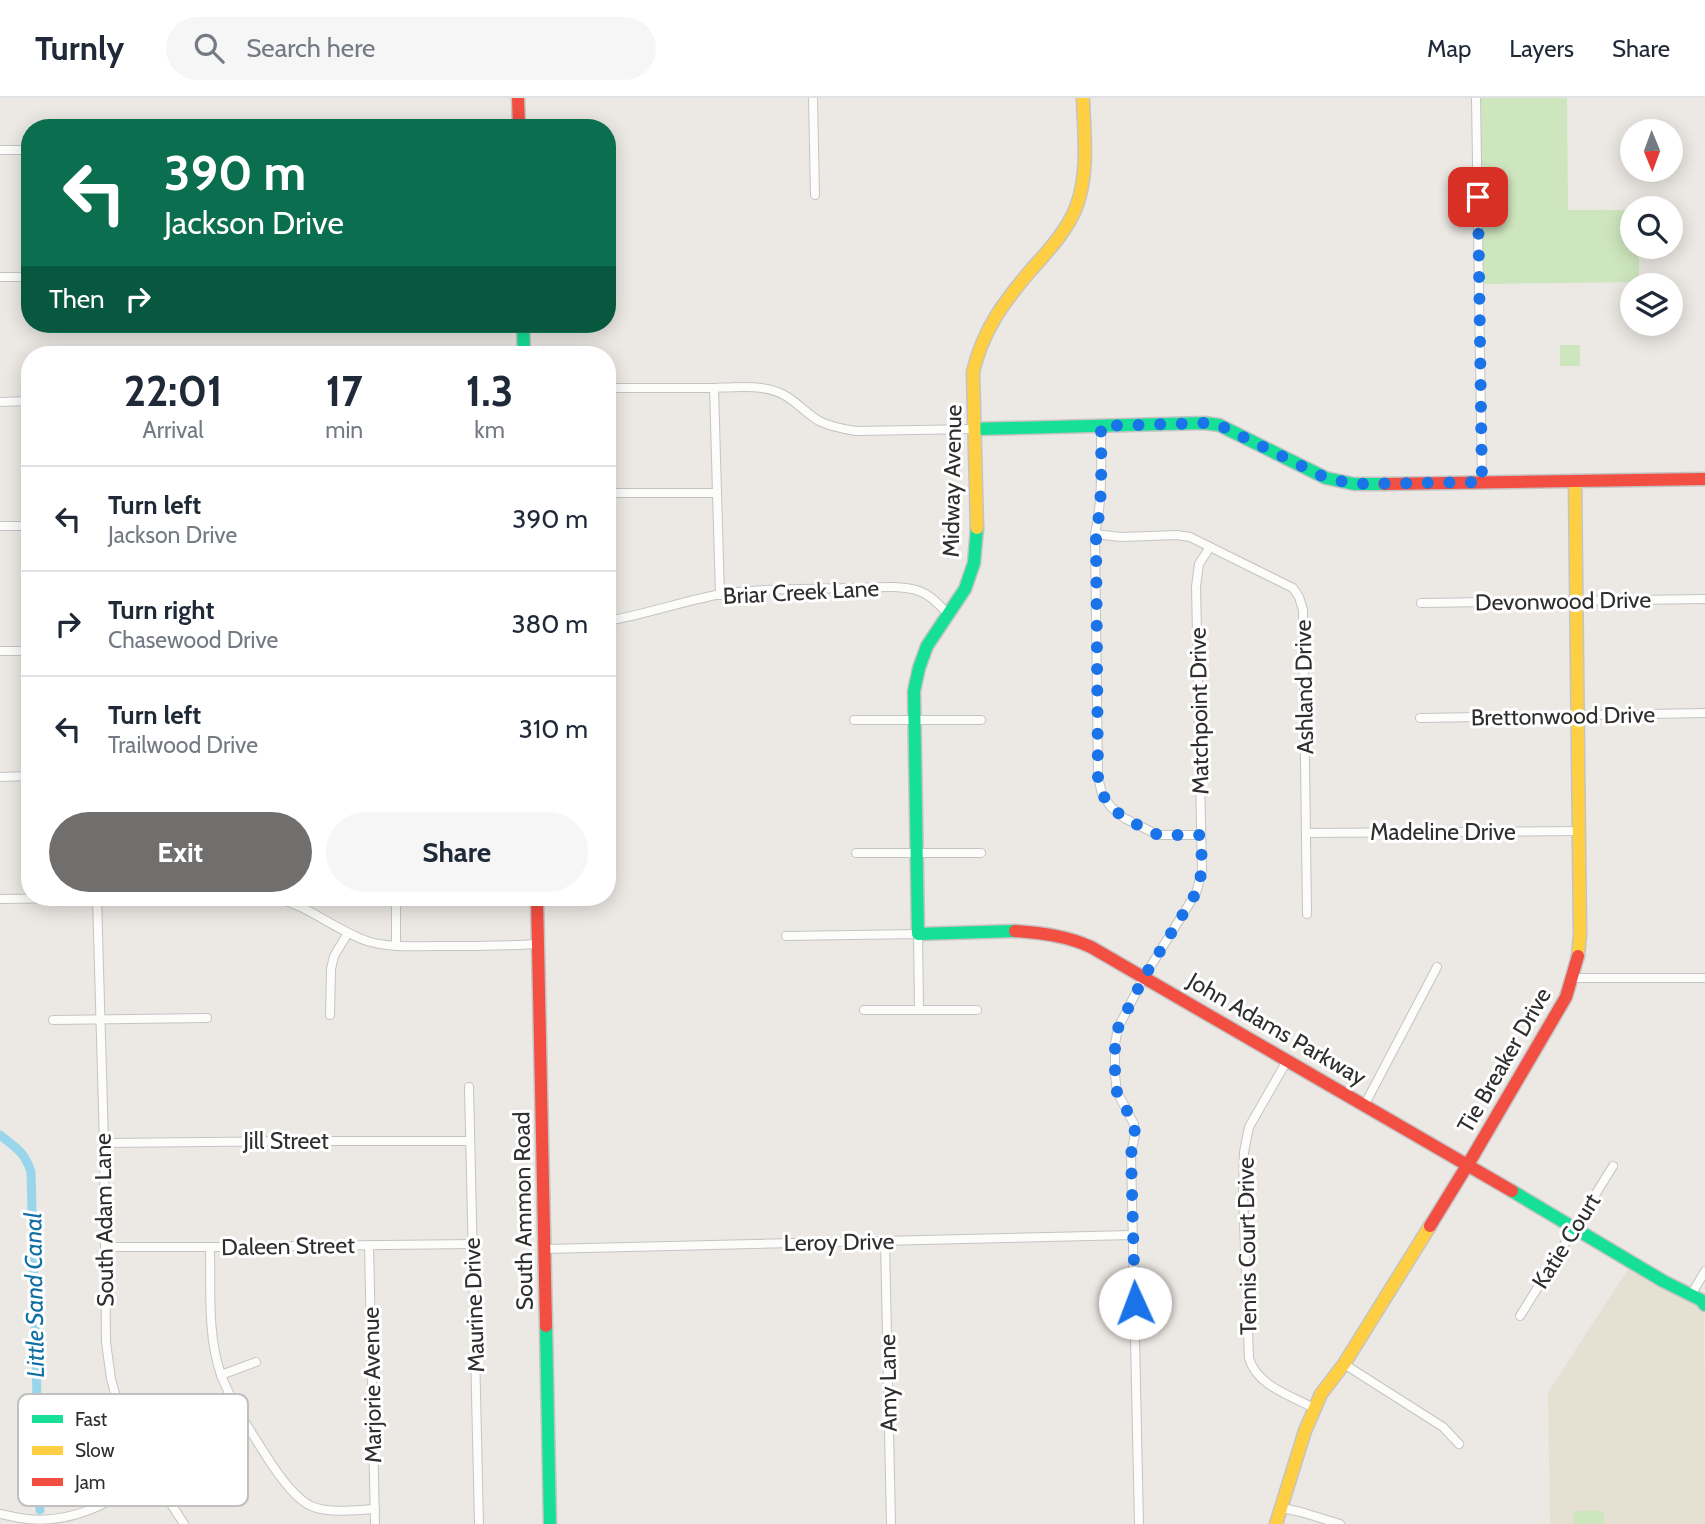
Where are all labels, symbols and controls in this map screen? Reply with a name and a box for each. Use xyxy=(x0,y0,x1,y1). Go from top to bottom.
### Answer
search box xyxy=(166,17,656,80)
text: Turnly xyxy=(35,28,124,68)
icon: search xyxy=(190,29,228,67)
text: Search here xyxy=(246,32,375,64)
text: Map xyxy=(1427,34,1471,63)
text: Layers xyxy=(1509,34,1574,63)
text: Share xyxy=(1612,34,1670,63)
north arrow xyxy=(1620,119,1684,182)
map controls xyxy=(1620,119,1683,336)
text: 390 m xyxy=(164,143,306,202)
icon: left xyxy=(49,147,140,238)
pin xyxy=(1448,167,1508,227)
icon: arrive xyxy=(1459,178,1497,216)
button: search xyxy=(1620,196,1683,259)
text: Jackson Drive xyxy=(164,203,344,242)
button: layers xyxy=(1620,273,1683,336)
icon: right xyxy=(119,280,157,318)
text: Then xyxy=(49,283,105,315)
text: 22:01 xyxy=(124,365,223,417)
text: 17 xyxy=(326,365,363,417)
text: 1.3 xyxy=(466,365,513,417)
street label: Midway Avenue xyxy=(937,404,967,558)
text: Arrival xyxy=(143,416,204,444)
text: min xyxy=(325,416,363,444)
text: km xyxy=(474,416,505,444)
text: Turn left xyxy=(108,489,201,521)
icon: left xyxy=(49,500,87,538)
text: 390 m xyxy=(512,503,588,535)
text: Jackson Drive xyxy=(108,521,237,549)
street label: Briar Creek Lane xyxy=(722,574,880,610)
street label: Devonwood Drive xyxy=(1475,585,1651,617)
text: Turn right xyxy=(108,594,214,626)
icon: right xyxy=(49,605,87,643)
text: 380 m xyxy=(511,608,588,640)
street label: Ashland Drive xyxy=(1289,619,1319,755)
text: Chasewood Drive xyxy=(108,626,278,654)
street label: Matchpoint Drive xyxy=(1184,627,1214,795)
text: Turn left xyxy=(108,699,201,731)
street label: Brettonwood Drive xyxy=(1471,700,1656,732)
icon: left xyxy=(49,710,87,748)
text: 310 m xyxy=(519,713,588,745)
text: Trailwood Drive xyxy=(108,731,258,759)
button: Exit xyxy=(49,812,312,892)
button: Share xyxy=(326,812,588,892)
street label: Madeline Drive xyxy=(1370,818,1516,846)
street label: John Adams Parkway xyxy=(1182,966,1372,1092)
street label: Tie Breaker Drive xyxy=(1451,982,1557,1138)
street label: South Ammon Road xyxy=(507,1111,539,1311)
street label: Jill Street xyxy=(242,1127,329,1155)
street label: South Adam Lane xyxy=(88,1133,120,1307)
street label: Tennis Court Drive xyxy=(1231,1157,1263,1335)
street label: Katie Court xyxy=(1526,1188,1606,1294)
water label: Little Sand Canal xyxy=(18,1212,50,1378)
street label: Leroy Drive xyxy=(783,1227,895,1257)
street label: Daleen Street xyxy=(221,1231,355,1261)
street label: Maurine Drive xyxy=(458,1237,490,1373)
position arrow xyxy=(1098,1266,1172,1340)
street label: Marjorie Avenue xyxy=(357,1306,387,1463)
street label: Amy Lane xyxy=(873,1334,903,1432)
legend xyxy=(18,1394,248,1506)
text: Fast xyxy=(75,1408,108,1431)
text: Slow xyxy=(75,1439,115,1462)
text: Jam xyxy=(74,1471,105,1494)

